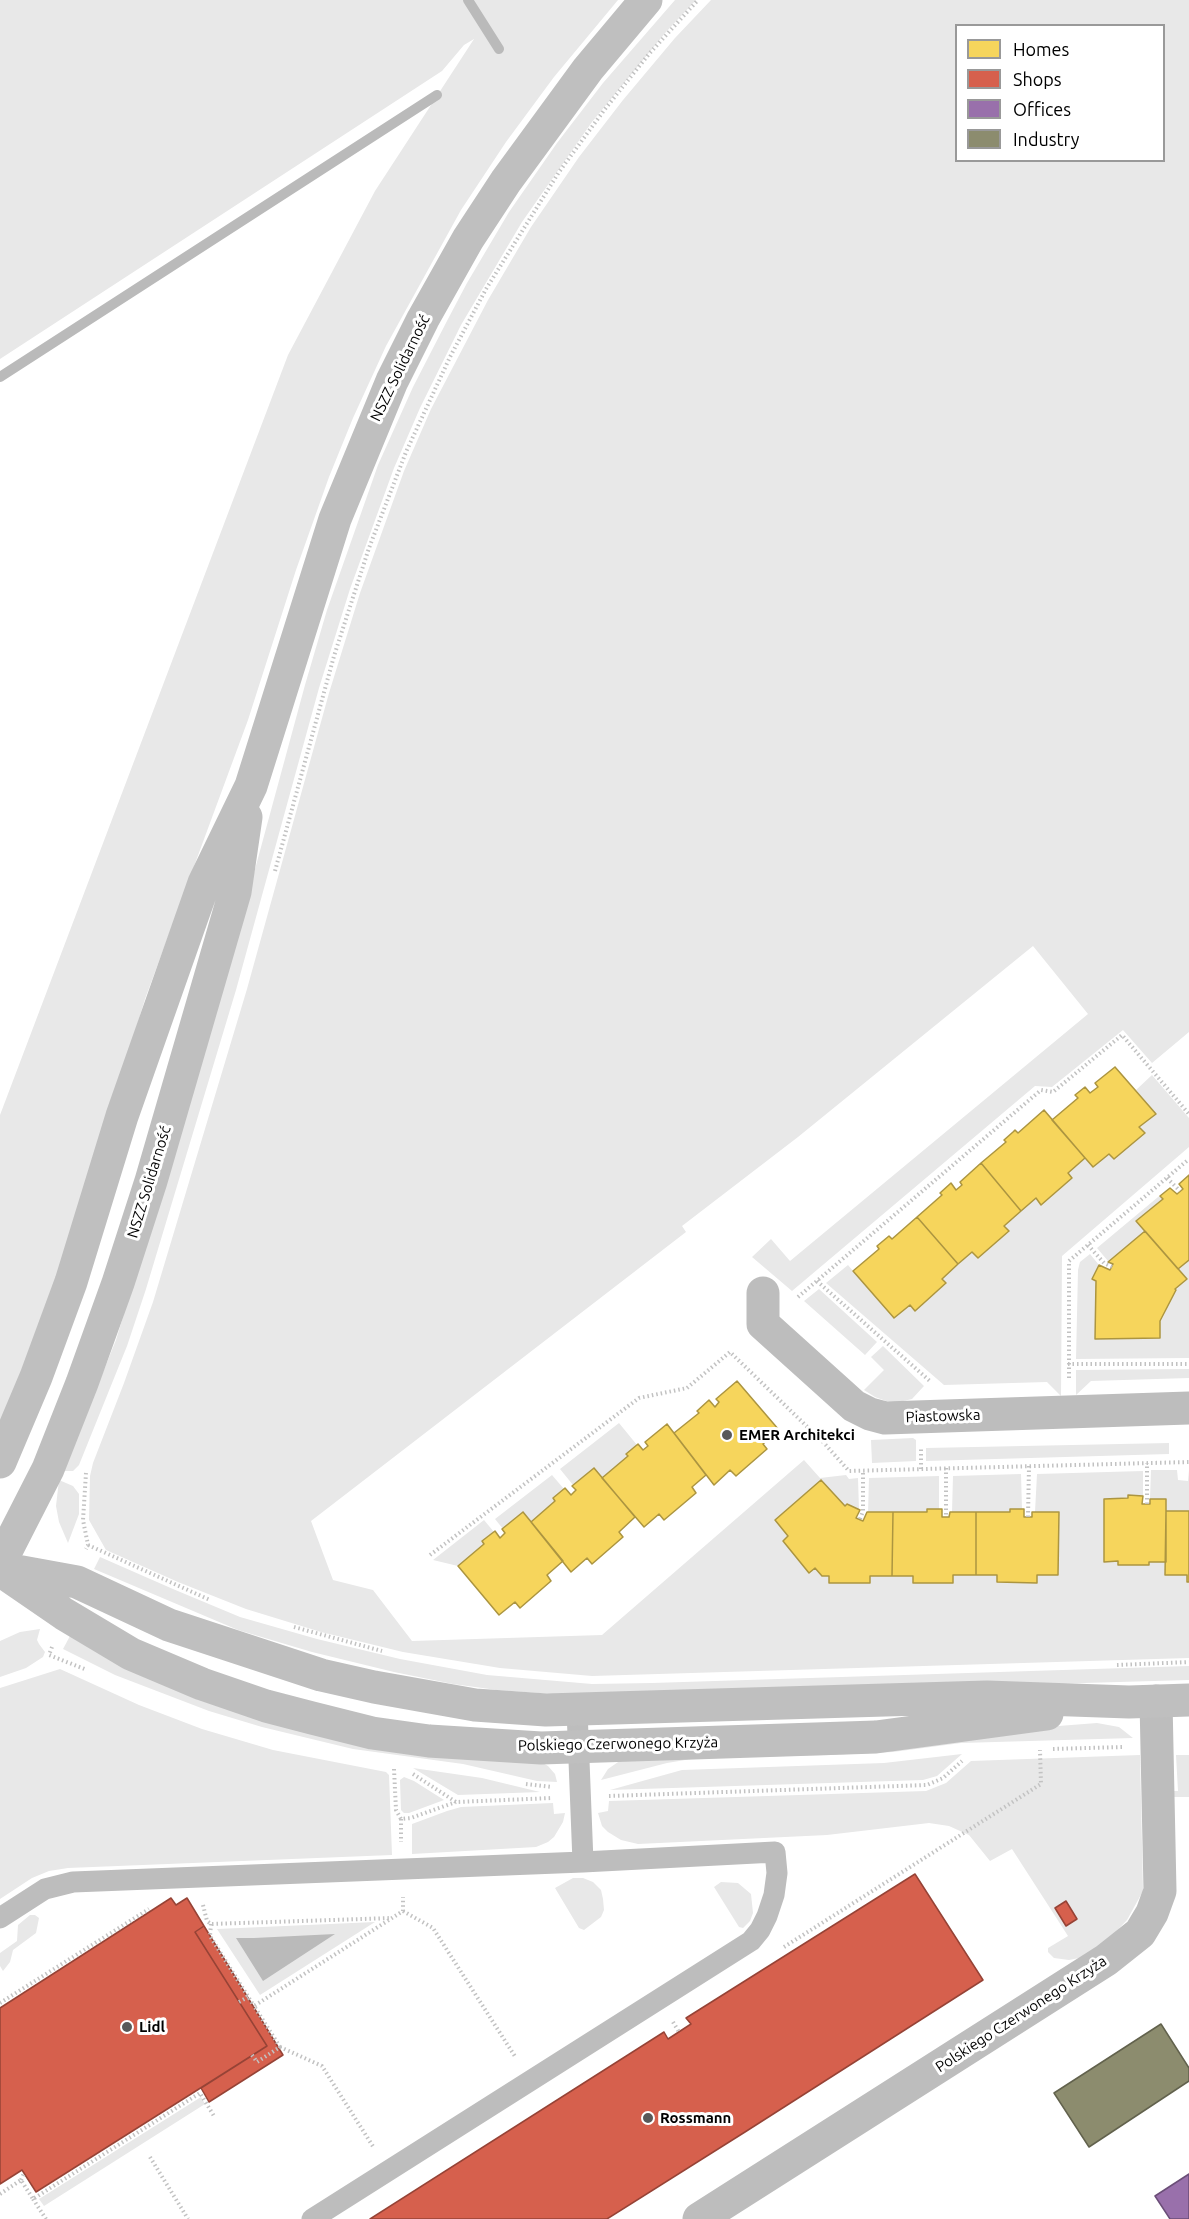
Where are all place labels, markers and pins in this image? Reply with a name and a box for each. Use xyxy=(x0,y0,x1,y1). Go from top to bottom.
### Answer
place label: EMER Architekci xyxy=(739,1426,855,1444)
marker: EMER Architekci xyxy=(720,1428,734,1442)
place label: Lidl xyxy=(139,2018,165,2036)
marker: Lidl xyxy=(120,2020,134,2034)
place label: Rossmann xyxy=(660,2109,731,2127)
marker: Rossmann xyxy=(641,2111,655,2125)

